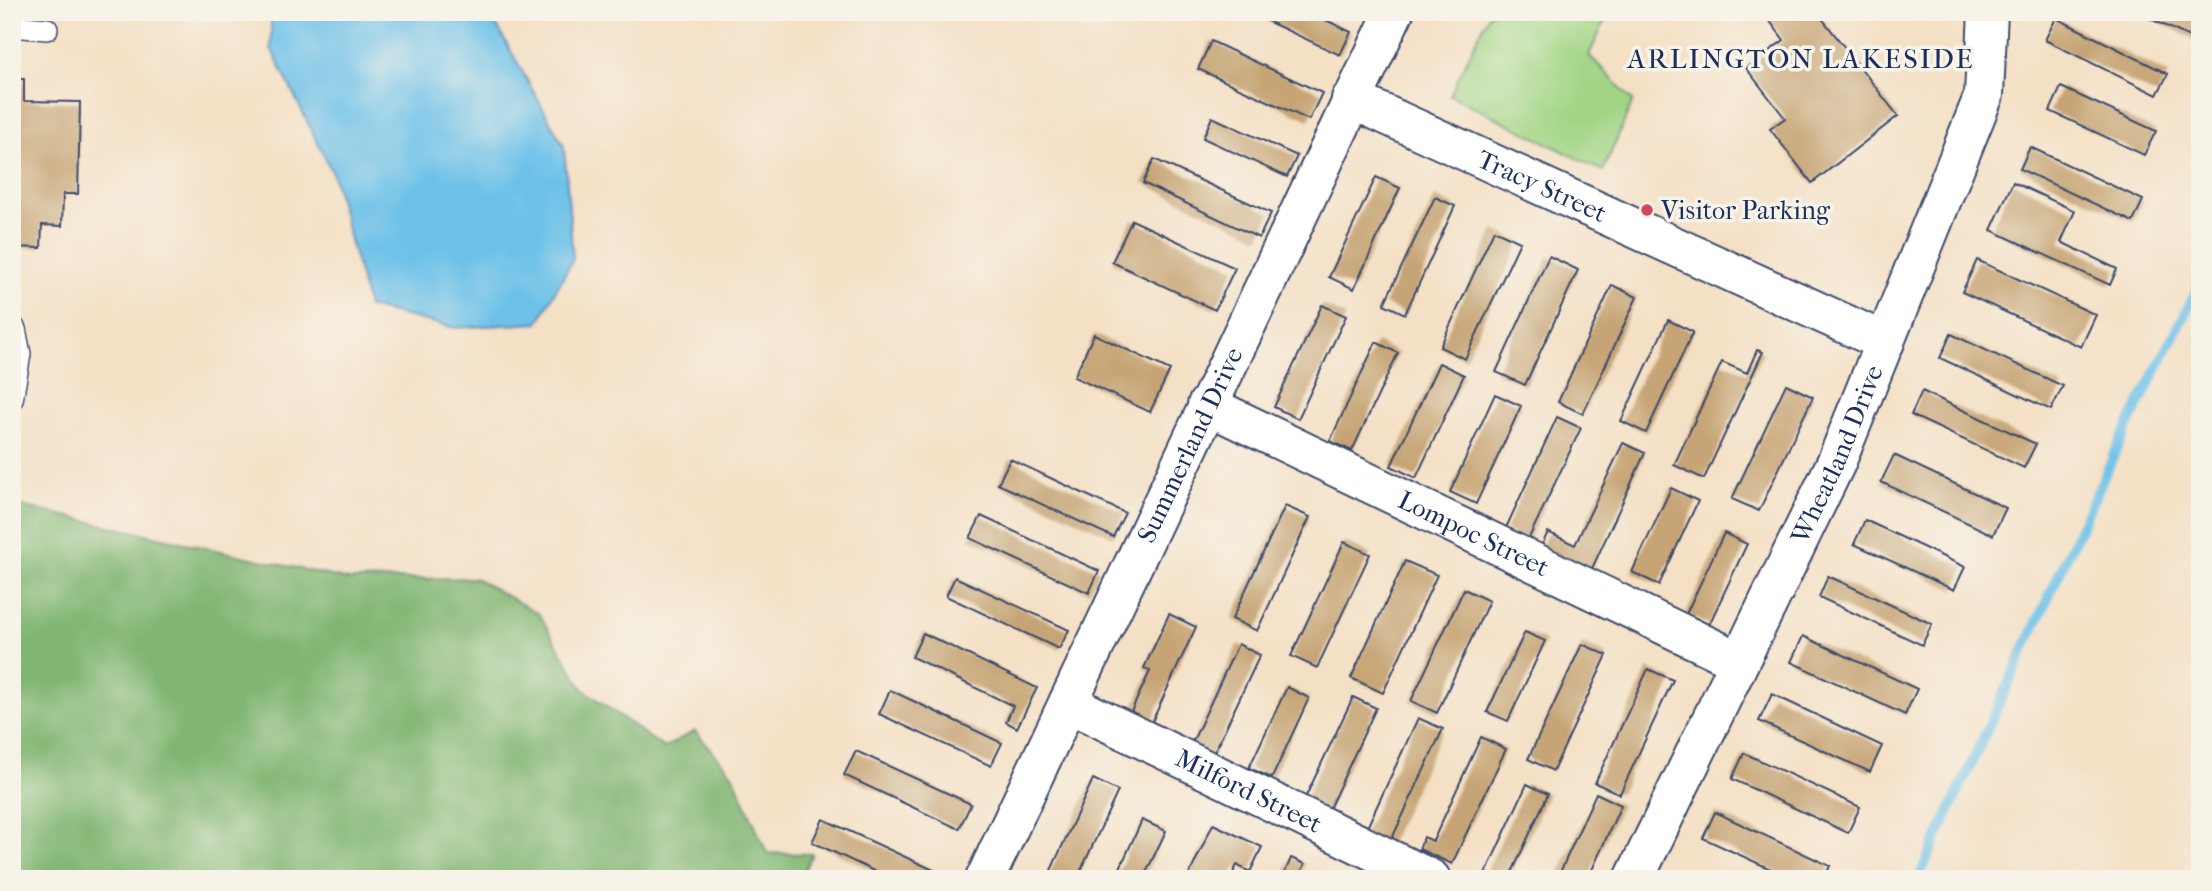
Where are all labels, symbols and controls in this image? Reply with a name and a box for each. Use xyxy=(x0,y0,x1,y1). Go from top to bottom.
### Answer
district label: ARLINGTON LAKESIDE xyxy=(1626,42,1975,75)
street label: Tracy Street xyxy=(1473,144,1612,229)
place label: Visitor Parking xyxy=(1660,195,1831,226)
marker: Visitor Parking xyxy=(1639,202,1655,218)
street label: Summerland Drive xyxy=(1131,342,1250,548)
street label: Wheatland Drive xyxy=(1784,360,1890,549)
street label: Lompoc Street xyxy=(1393,484,1555,584)
street label: Milford Street xyxy=(1170,743,1328,840)

